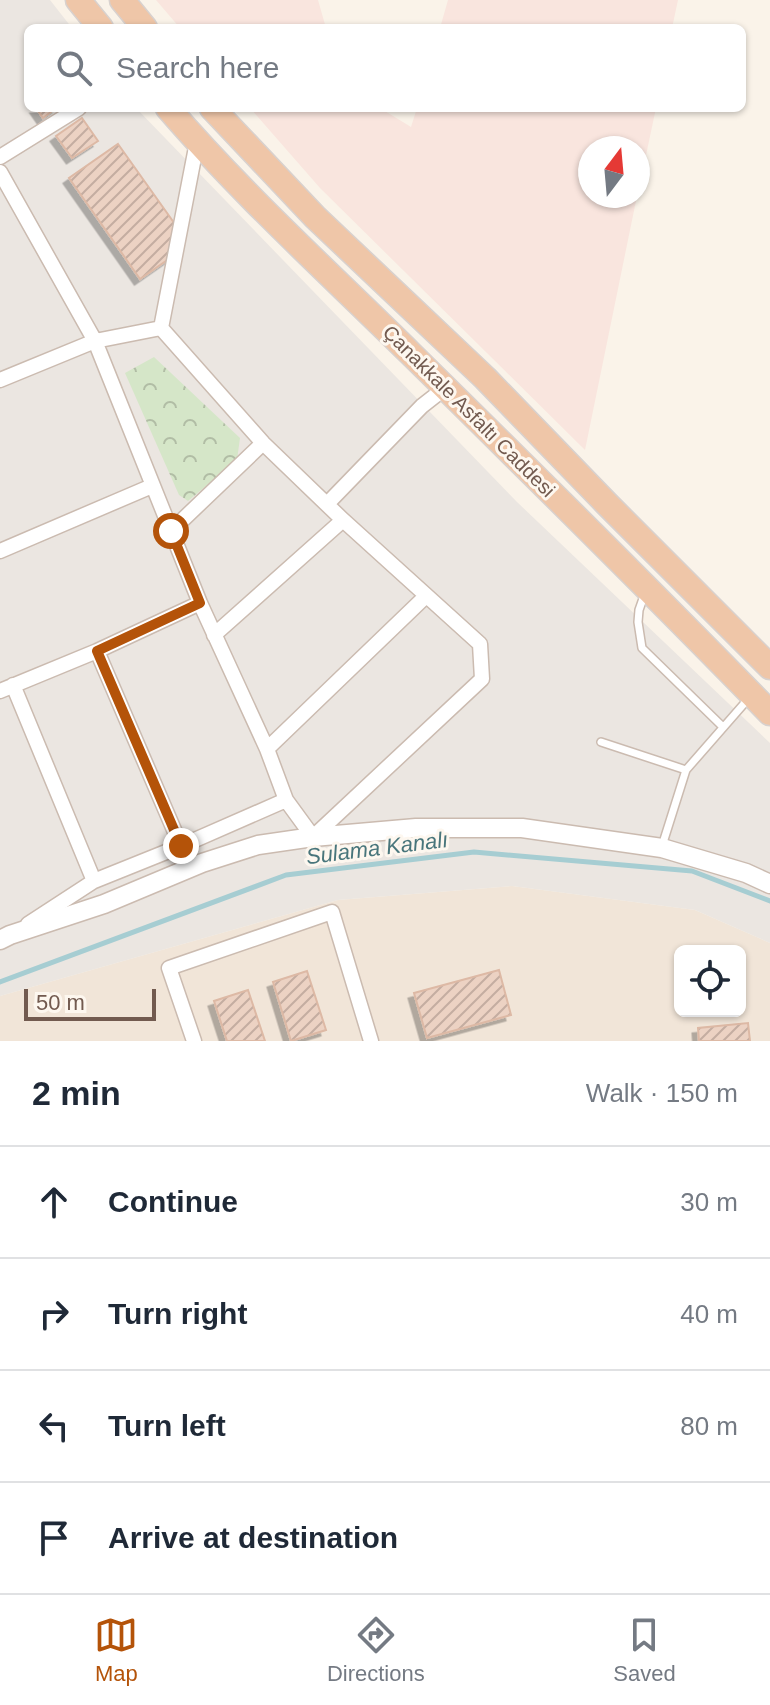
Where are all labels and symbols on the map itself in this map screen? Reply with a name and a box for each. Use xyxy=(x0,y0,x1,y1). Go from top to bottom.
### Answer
north arrow xyxy=(578,136,650,208)
street label: Çanakkale Asfaltı Caddesi xyxy=(379,321,559,501)
route start xyxy=(153,513,189,549)
water label: Sulama Kanalı xyxy=(304,827,450,869)
route end xyxy=(163,828,199,864)
scale bar xyxy=(24,985,156,1021)

